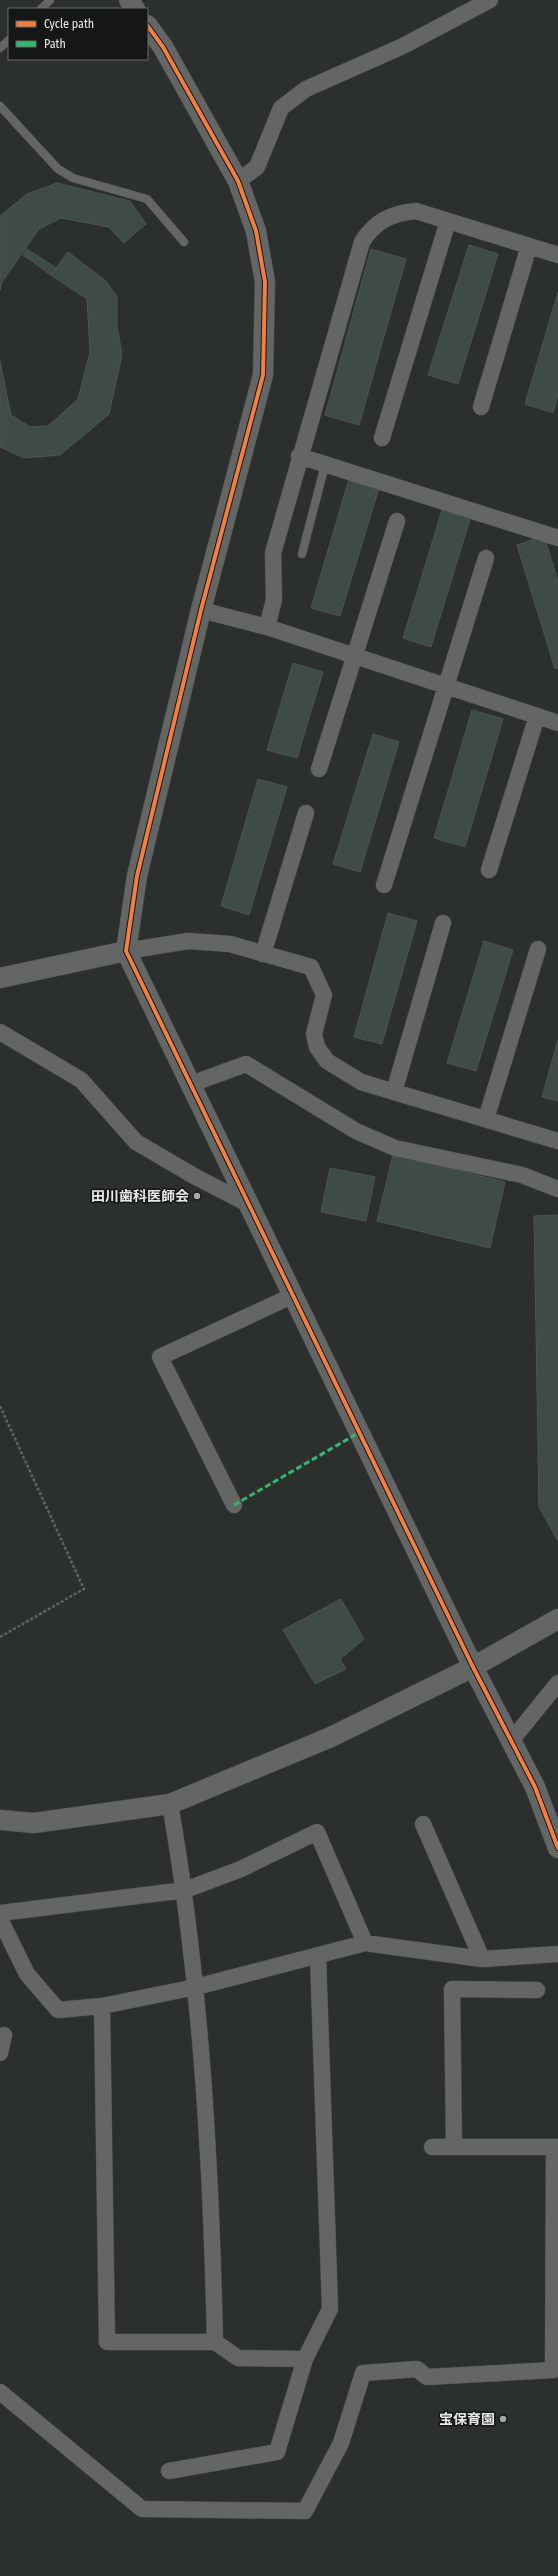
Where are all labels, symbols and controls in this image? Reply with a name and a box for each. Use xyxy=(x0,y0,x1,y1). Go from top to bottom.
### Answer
legend xyxy=(8,8,148,60)
text: Cycle path xyxy=(44,17,94,31)
text: Path xyxy=(44,37,66,51)
place label: 田川歯科医師会 xyxy=(91,1188,189,1205)
marker: 田川歯科医師会 xyxy=(192,1191,202,1201)
place label: 宝保育園 xyxy=(439,2411,495,2428)
marker: 宝保育園 xyxy=(498,2414,508,2424)

